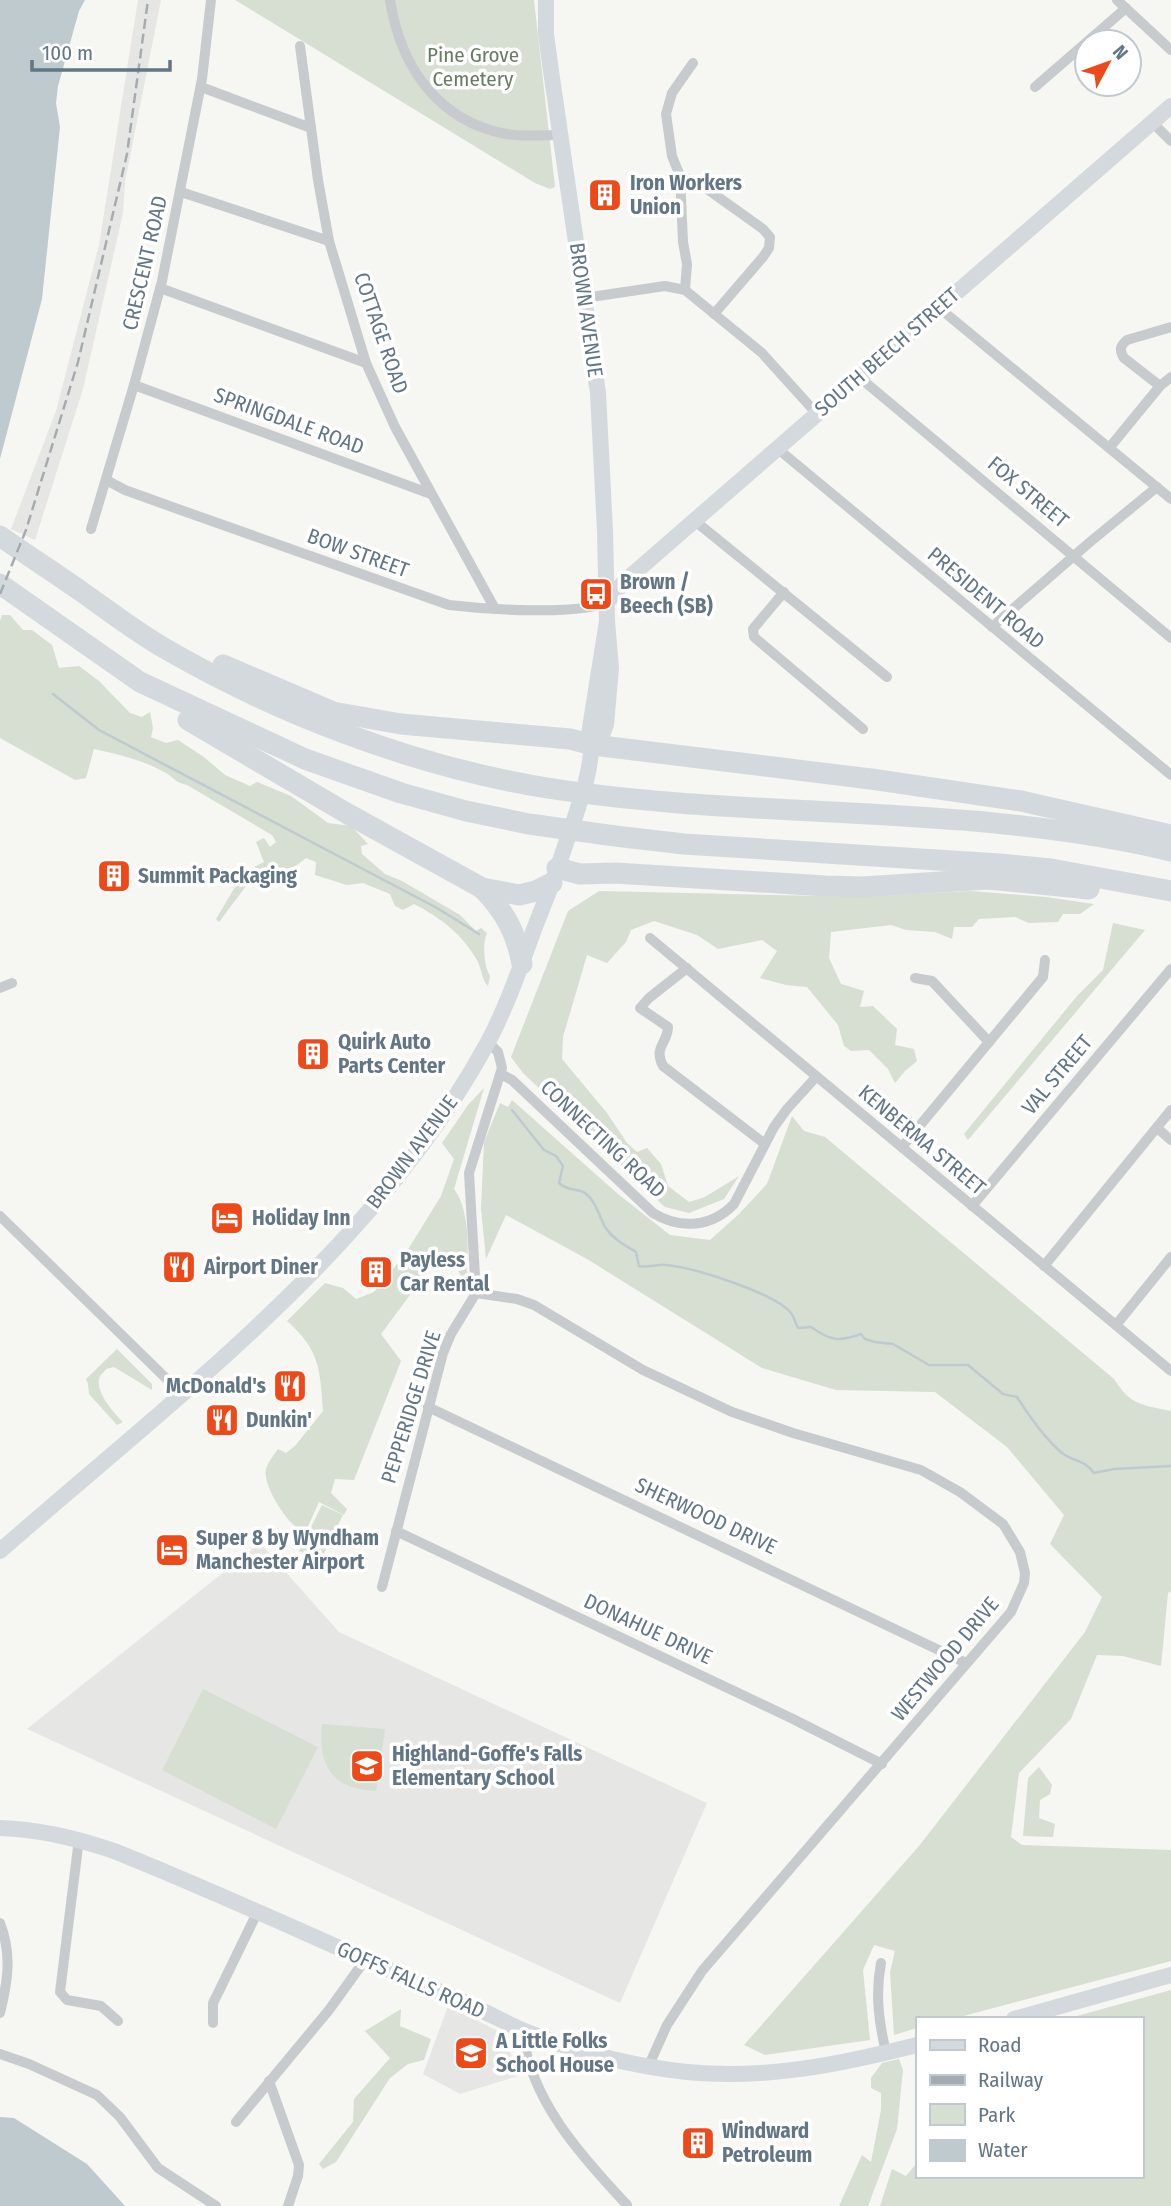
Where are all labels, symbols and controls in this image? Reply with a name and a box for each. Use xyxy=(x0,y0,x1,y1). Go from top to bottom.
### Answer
scale bar xyxy=(32,28,170,72)
north arrow xyxy=(1073,28,1143,98)
text: 100 m xyxy=(42,40,93,66)
text: N xyxy=(1108,40,1133,64)
park label: Pine Grove Cemetery xyxy=(427,42,519,92)
place label: Iron Workers Union xyxy=(630,170,742,220)
building icon: Iron Workers Union xyxy=(586,176,624,214)
street label: CRESCENT ROAD xyxy=(117,193,173,333)
street label: BROWN AVENUE xyxy=(564,241,608,379)
street label: COTTAGE ROAD xyxy=(348,269,414,397)
street label: SOUTH BEECH STREET xyxy=(809,282,965,422)
street label: SPRINGDALE ROAD xyxy=(210,382,368,460)
street label: FOX STREET xyxy=(982,451,1074,533)
street label: BOW STREET xyxy=(304,523,412,583)
street label: PRESIDENT ROAD xyxy=(922,541,1050,655)
place label: Brown / Beech (SB) xyxy=(620,569,713,619)
bus stop icon: Brown / Beech (SB) xyxy=(577,575,615,613)
building icon: Summit Packaging xyxy=(95,857,133,895)
place label: Summit Packaging xyxy=(138,863,298,889)
place label: Quirk Auto Parts Center xyxy=(338,1029,445,1079)
street label: VAL STREET xyxy=(1016,1030,1098,1120)
building icon: Quirk Auto Parts Center xyxy=(294,1035,332,1073)
street label: CONNECTING ROAD xyxy=(535,1074,671,1204)
street label: KENBERMA STREET xyxy=(853,1079,991,1201)
street label: BROWN AVENUE xyxy=(361,1090,463,1214)
hotel icon: Holiday Inn xyxy=(208,1199,246,1237)
place label: Holiday Inn xyxy=(252,1205,351,1231)
place label: Payless Car Rental xyxy=(400,1247,490,1297)
restaurant icon: Airport Diner xyxy=(160,1248,198,1286)
building icon: Payless Car Rental xyxy=(357,1253,395,1291)
place label: Airport Diner xyxy=(203,1254,318,1280)
street label: PEPPERIDGE DRIVE xyxy=(375,1327,447,1486)
restaurant icon: McDonald's xyxy=(271,1367,309,1405)
place label: McDonald's xyxy=(166,1373,266,1399)
restaurant icon: Dunkin' xyxy=(203,1401,241,1439)
place label: Dunkin' xyxy=(246,1407,312,1433)
street label: SHERWOOD DRIVE xyxy=(631,1472,781,1560)
place label: Super 8 by Wyndham Manchester Airport xyxy=(196,1525,379,1575)
hotel icon: Super 8 by Wyndham Manchester Airport xyxy=(153,1531,191,1569)
street label: DONAHUE DRIVE xyxy=(580,1588,716,1670)
street label: WESTWOOD DRIVE xyxy=(886,1592,1005,1726)
place label: Highland-Goffe's Falls Elementary School xyxy=(392,1741,583,1791)
school or university icon: Highland-Goffe's Falls Elementary School xyxy=(348,1747,386,1785)
street label: GOFFS FALLS ROAD xyxy=(333,1936,489,2024)
legend xyxy=(916,2017,1143,2178)
place label: A Little Folks School House xyxy=(495,2028,615,2078)
text: Road xyxy=(978,2032,1022,2058)
school or university icon: A Little Folks School House xyxy=(452,2034,490,2072)
text: Railway xyxy=(978,2067,1044,2093)
text: Park xyxy=(978,2102,1016,2128)
place label: Windward Petroleum xyxy=(722,2118,812,2168)
building icon: Windward Petroleum xyxy=(679,2124,717,2162)
text: Water xyxy=(978,2137,1028,2163)

